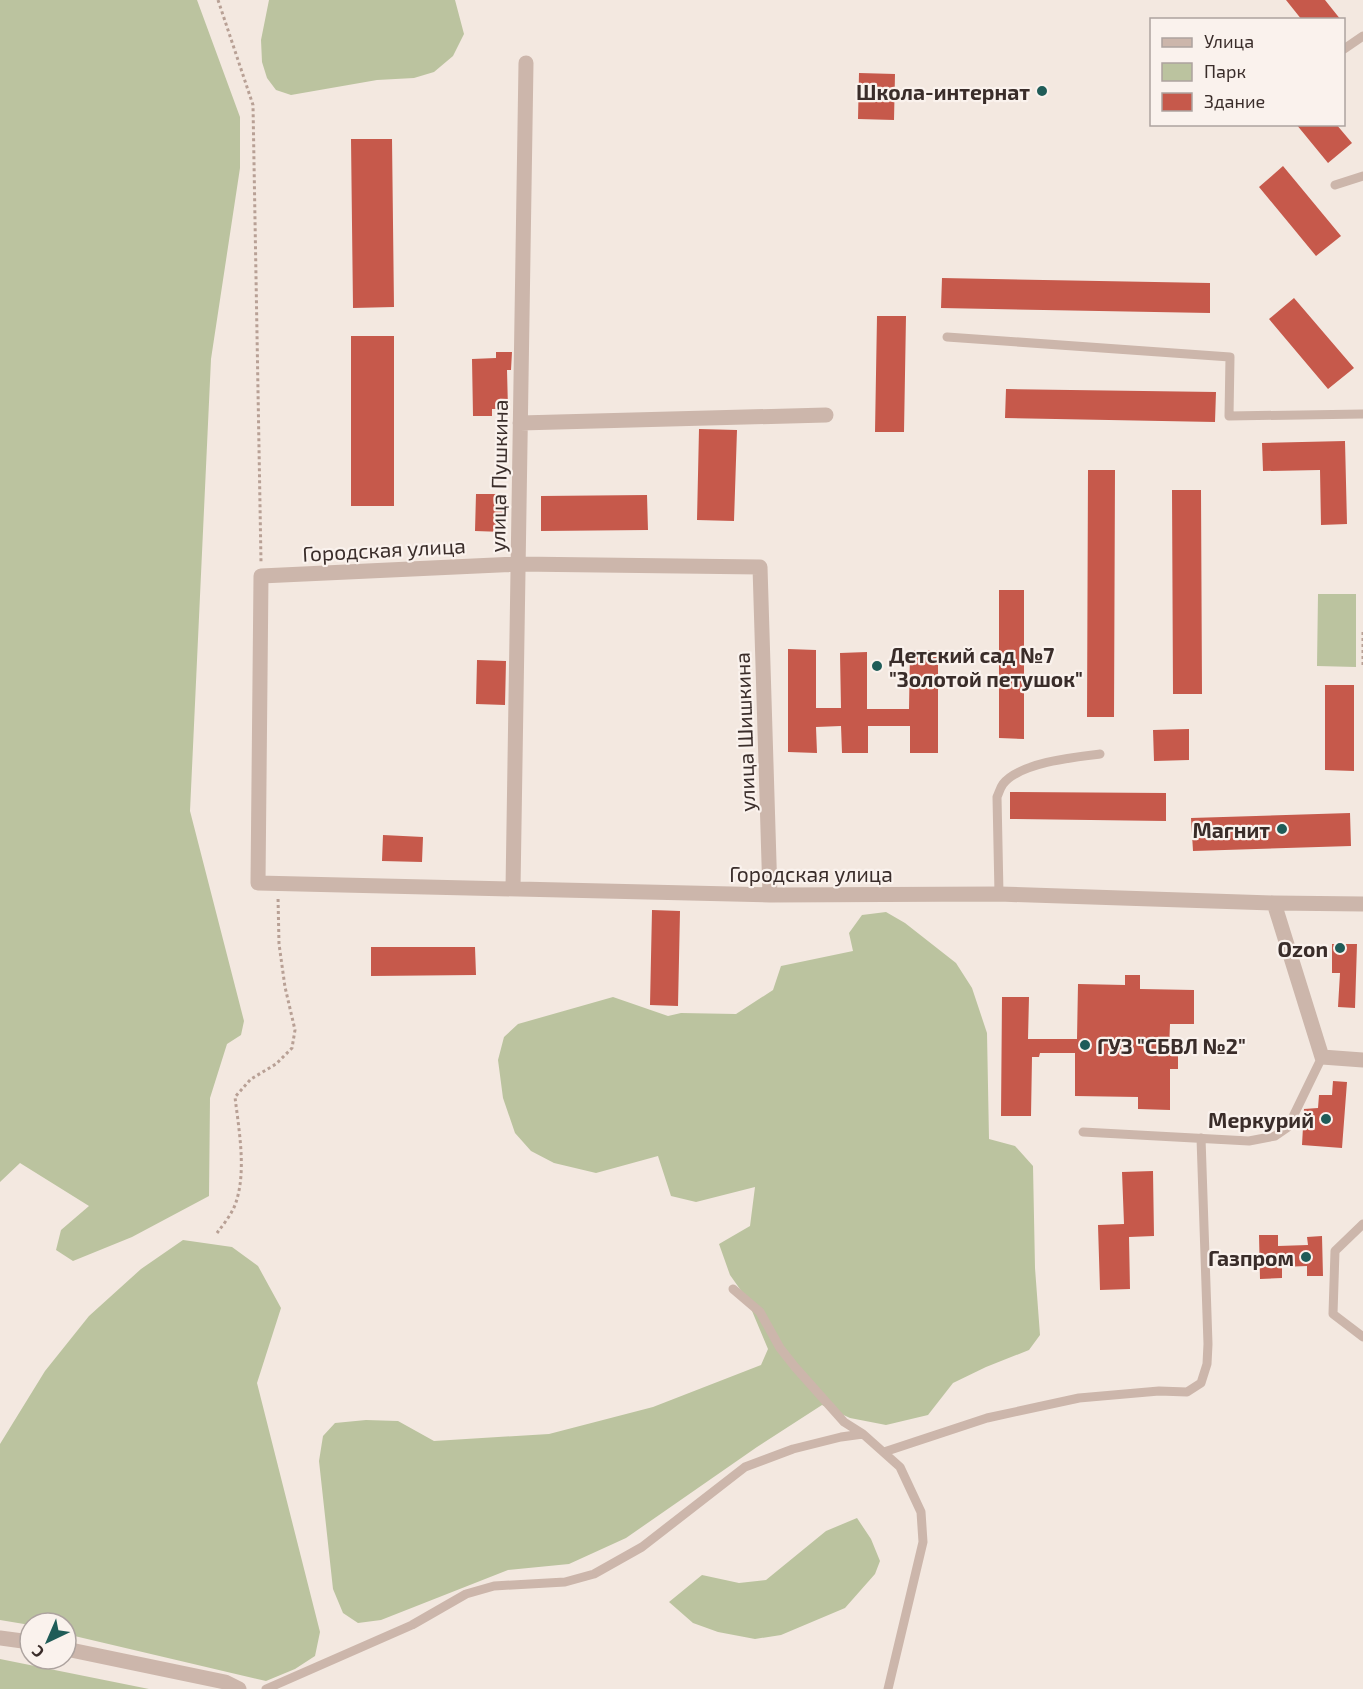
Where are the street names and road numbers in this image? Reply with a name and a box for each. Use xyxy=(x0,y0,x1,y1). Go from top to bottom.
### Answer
street label: улица Пушкина xyxy=(484,399,513,553)
street label: Городская улица xyxy=(302,532,466,567)
street label: улица Шишкина xyxy=(729,652,760,812)
street label: Городская улица xyxy=(729,861,893,887)

